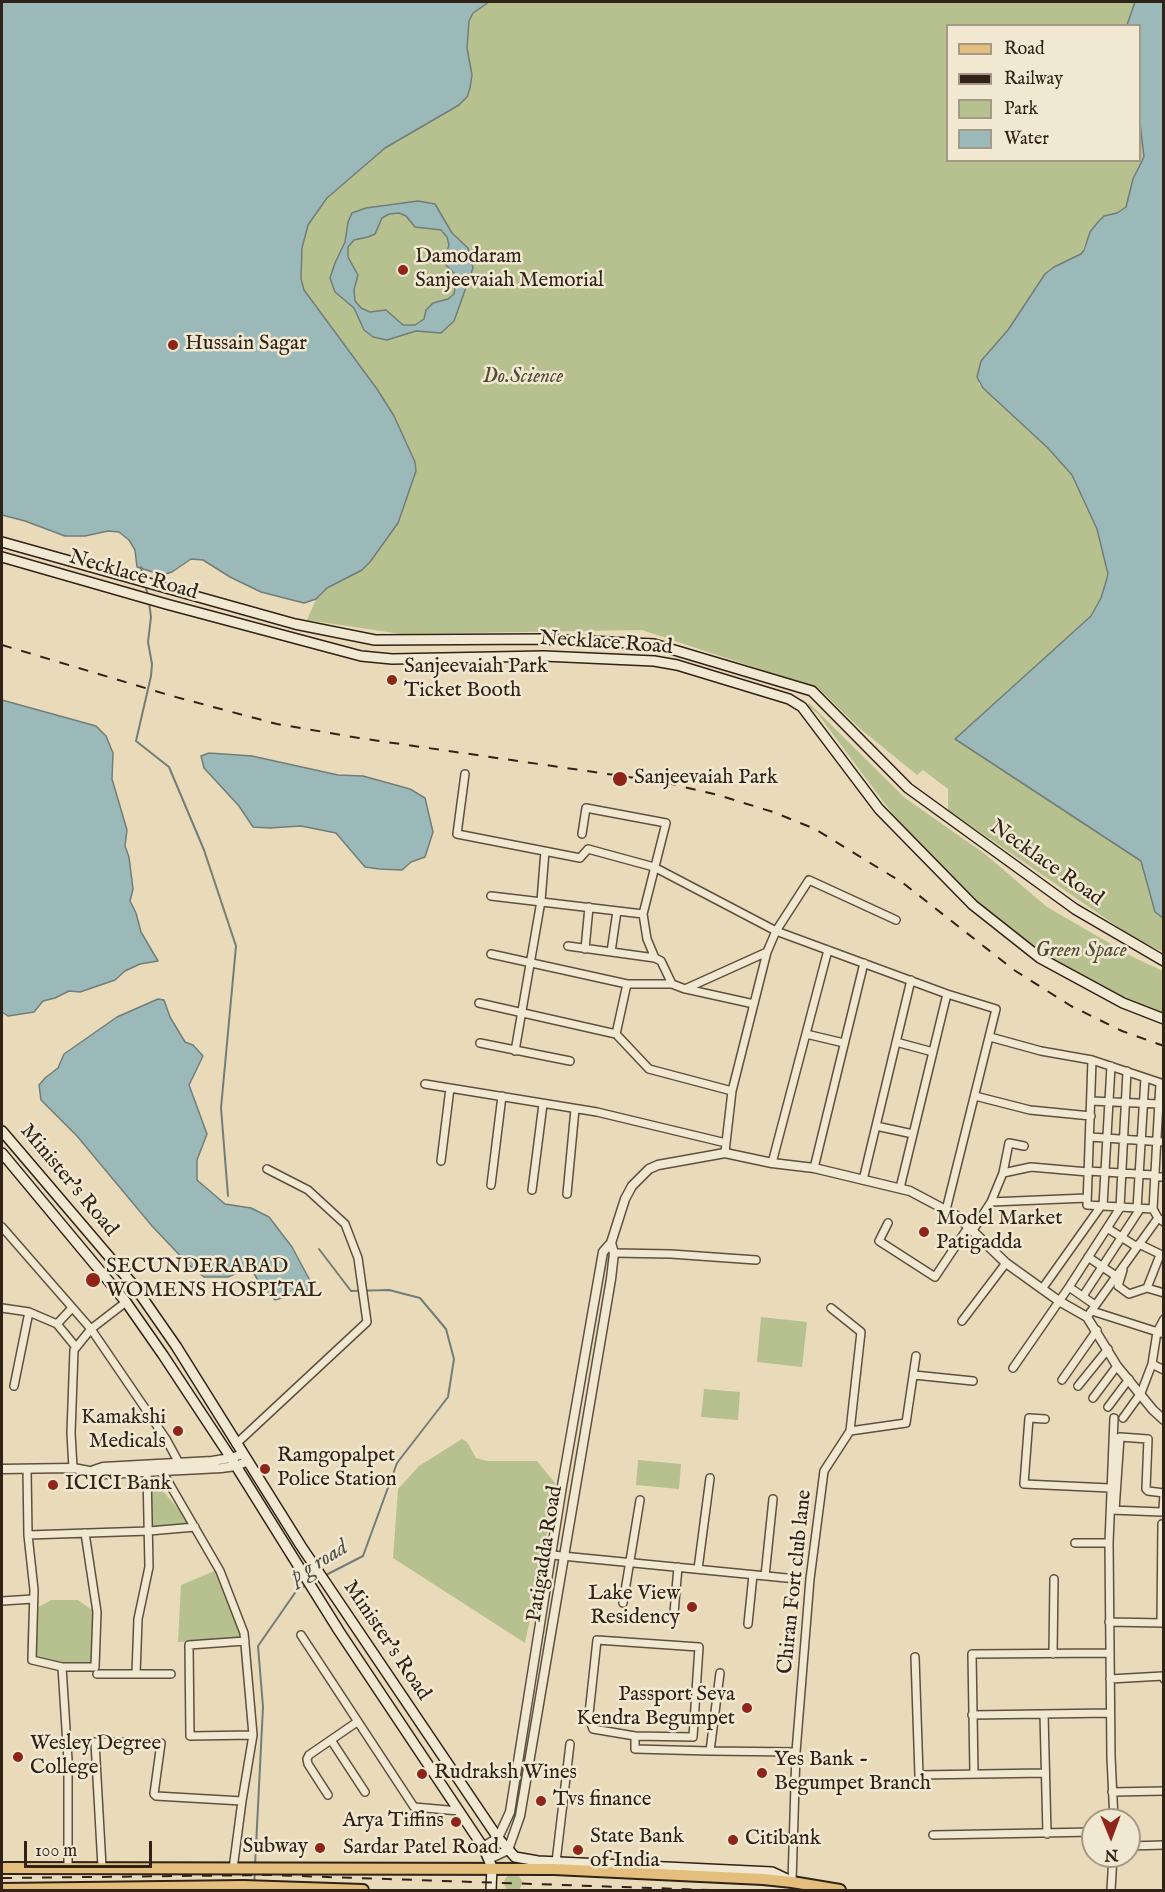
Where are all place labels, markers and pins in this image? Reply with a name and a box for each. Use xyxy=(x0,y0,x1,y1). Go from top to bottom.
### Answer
place label: Damodaram Sanjeevaiah Memorial xyxy=(415,245,604,295)
marker: Damodaram Sanjeevaiah Memorial xyxy=(396,263,410,277)
place label: Hussain Sagar xyxy=(185,332,307,358)
marker: Hussain Sagar xyxy=(166,338,180,352)
place label: Sanjeevaiah Park Ticket Booth xyxy=(404,655,548,705)
marker: Sanjeevaiah Park Ticket Booth xyxy=(385,673,399,687)
place label: Sanjeevaiah Park xyxy=(634,766,778,792)
marker: Sanjeevaiah Park xyxy=(611,770,629,788)
place label: Model Market Patigadda xyxy=(936,1207,1062,1257)
marker: Model Market Patigadda xyxy=(917,1225,931,1239)
place label: SECUNDERABAD WOMENS HOSPITAL xyxy=(106,1255,322,1305)
marker: SECUNDERABAD WOMENS HOSPITAL xyxy=(84,1271,102,1289)
place label: Kamakshi Medicals xyxy=(81,1406,166,1456)
marker: Kamakshi Medicals xyxy=(171,1424,185,1438)
place label: Ramgopalpet Police Station xyxy=(277,1444,397,1494)
marker: Ramgopalpet Police Station xyxy=(258,1462,272,1476)
place label: ICICI Bank xyxy=(65,1472,172,1498)
marker: ICICI Bank xyxy=(46,1478,60,1492)
place label: Lake View Residency xyxy=(588,1582,680,1632)
marker: Lake View Residency xyxy=(685,1600,699,1614)
place label: Passport Seva Kendra Begumpet xyxy=(576,1683,735,1733)
marker: Passport Seva Kendra Begumpet xyxy=(740,1701,754,1715)
place label: Wesley Degree College xyxy=(30,1732,161,1782)
place label: Yes Bank - Begumpet Branch xyxy=(774,1748,931,1798)
marker: Wesley Degree College xyxy=(11,1750,25,1764)
place label: Rudraksh Wines xyxy=(434,1761,577,1787)
marker: Yes Bank - Begumpet Branch xyxy=(755,1766,769,1780)
marker: Rudraksh Wines xyxy=(415,1767,429,1781)
place label: Tvs finance xyxy=(553,1788,651,1814)
marker: Tvs finance xyxy=(534,1794,548,1808)
place label: Arya Tiffins xyxy=(342,1809,444,1835)
marker: Arya Tiffins xyxy=(449,1815,463,1829)
place label: State Bank of India xyxy=(590,1825,684,1875)
place label: Citibank xyxy=(745,1827,821,1853)
marker: Citibank xyxy=(726,1833,740,1847)
place label: Subway xyxy=(242,1835,308,1861)
marker: Subway xyxy=(313,1841,327,1855)
marker: State Bank of India xyxy=(571,1843,585,1857)

